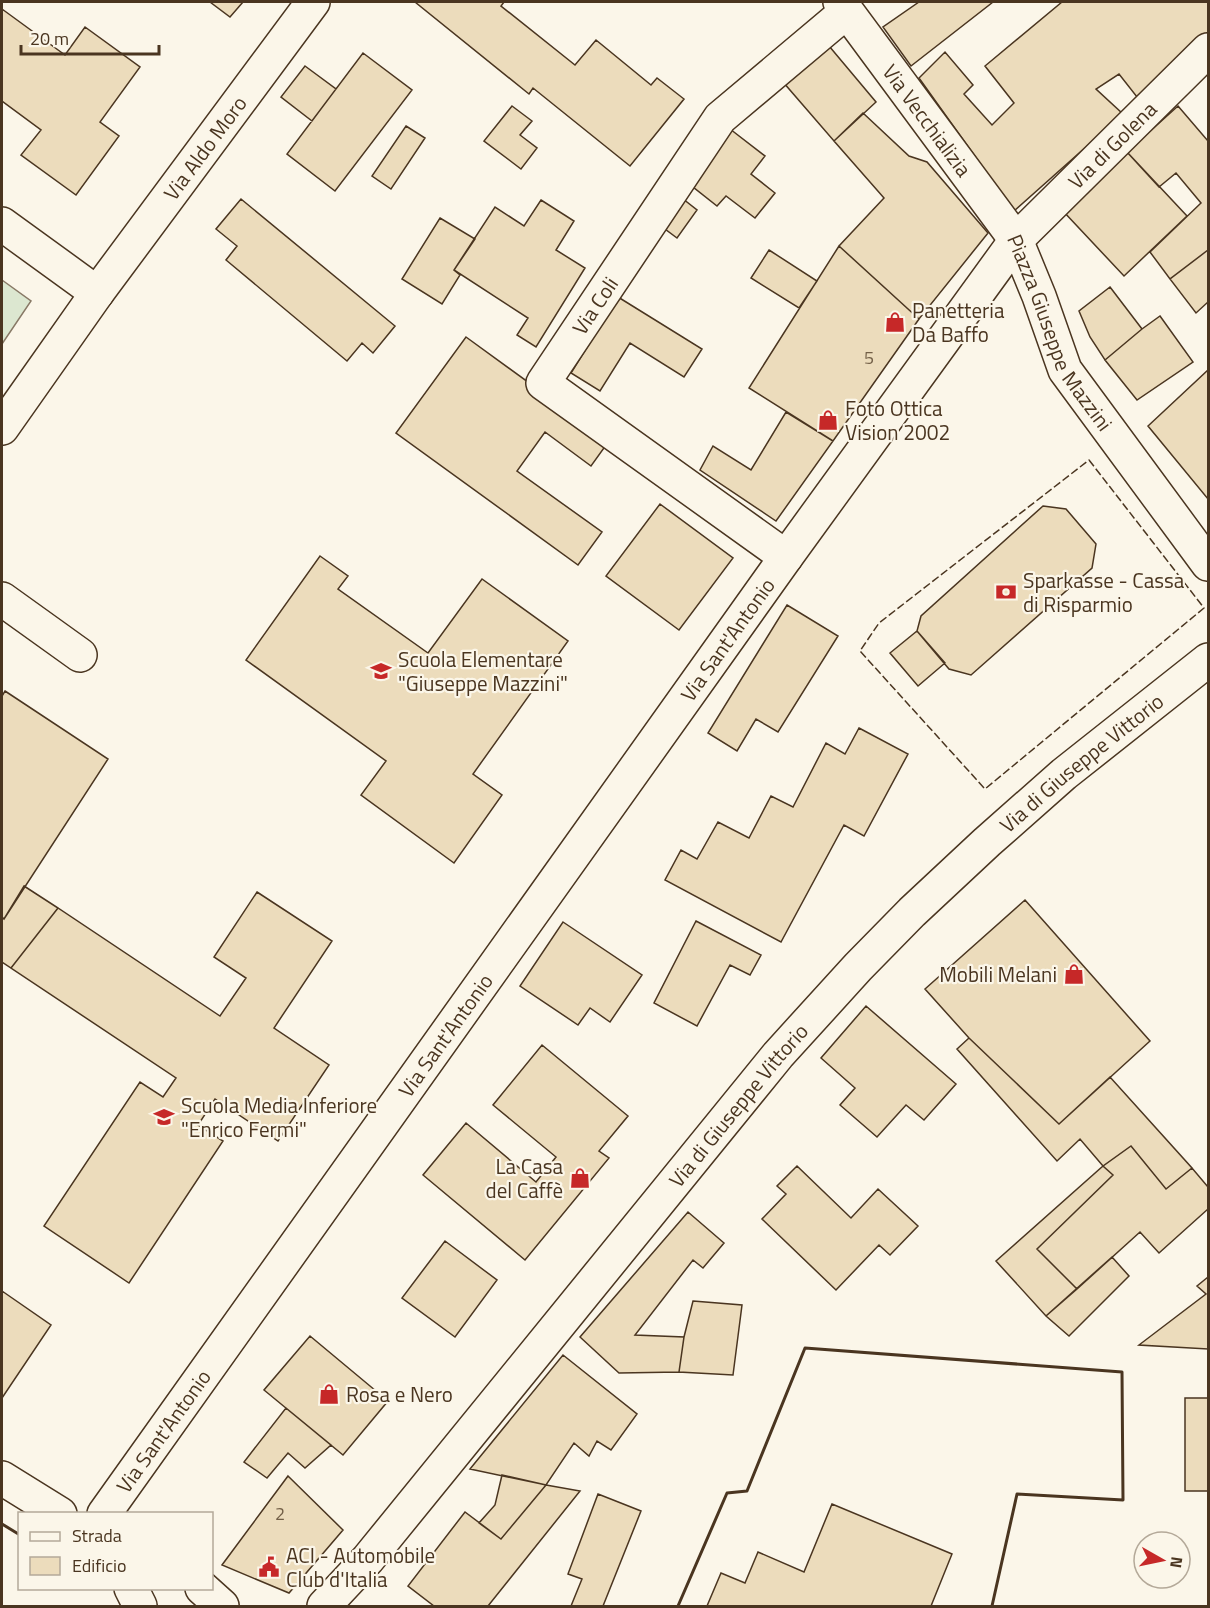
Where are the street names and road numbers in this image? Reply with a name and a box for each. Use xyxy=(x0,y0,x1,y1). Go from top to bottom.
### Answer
street label: Via Vecchializia xyxy=(875,57,980,184)
street label: Via Aldo Moro xyxy=(155,89,254,207)
street label: Via di Golena xyxy=(1060,93,1164,196)
street label: Piazza Giuseppe Mazzini xyxy=(999,229,1121,438)
street label: Via Coli xyxy=(564,270,626,341)
street label: Via Sant'Antonio xyxy=(672,571,782,708)
street label: Via di Giuseppe Vittorio xyxy=(992,685,1170,840)
street label: Via Sant'Antonio xyxy=(390,967,500,1104)
street label: Via di Giuseppe Vittorio xyxy=(661,1016,816,1194)
street label: Via Sant'Antonio xyxy=(108,1363,218,1499)

